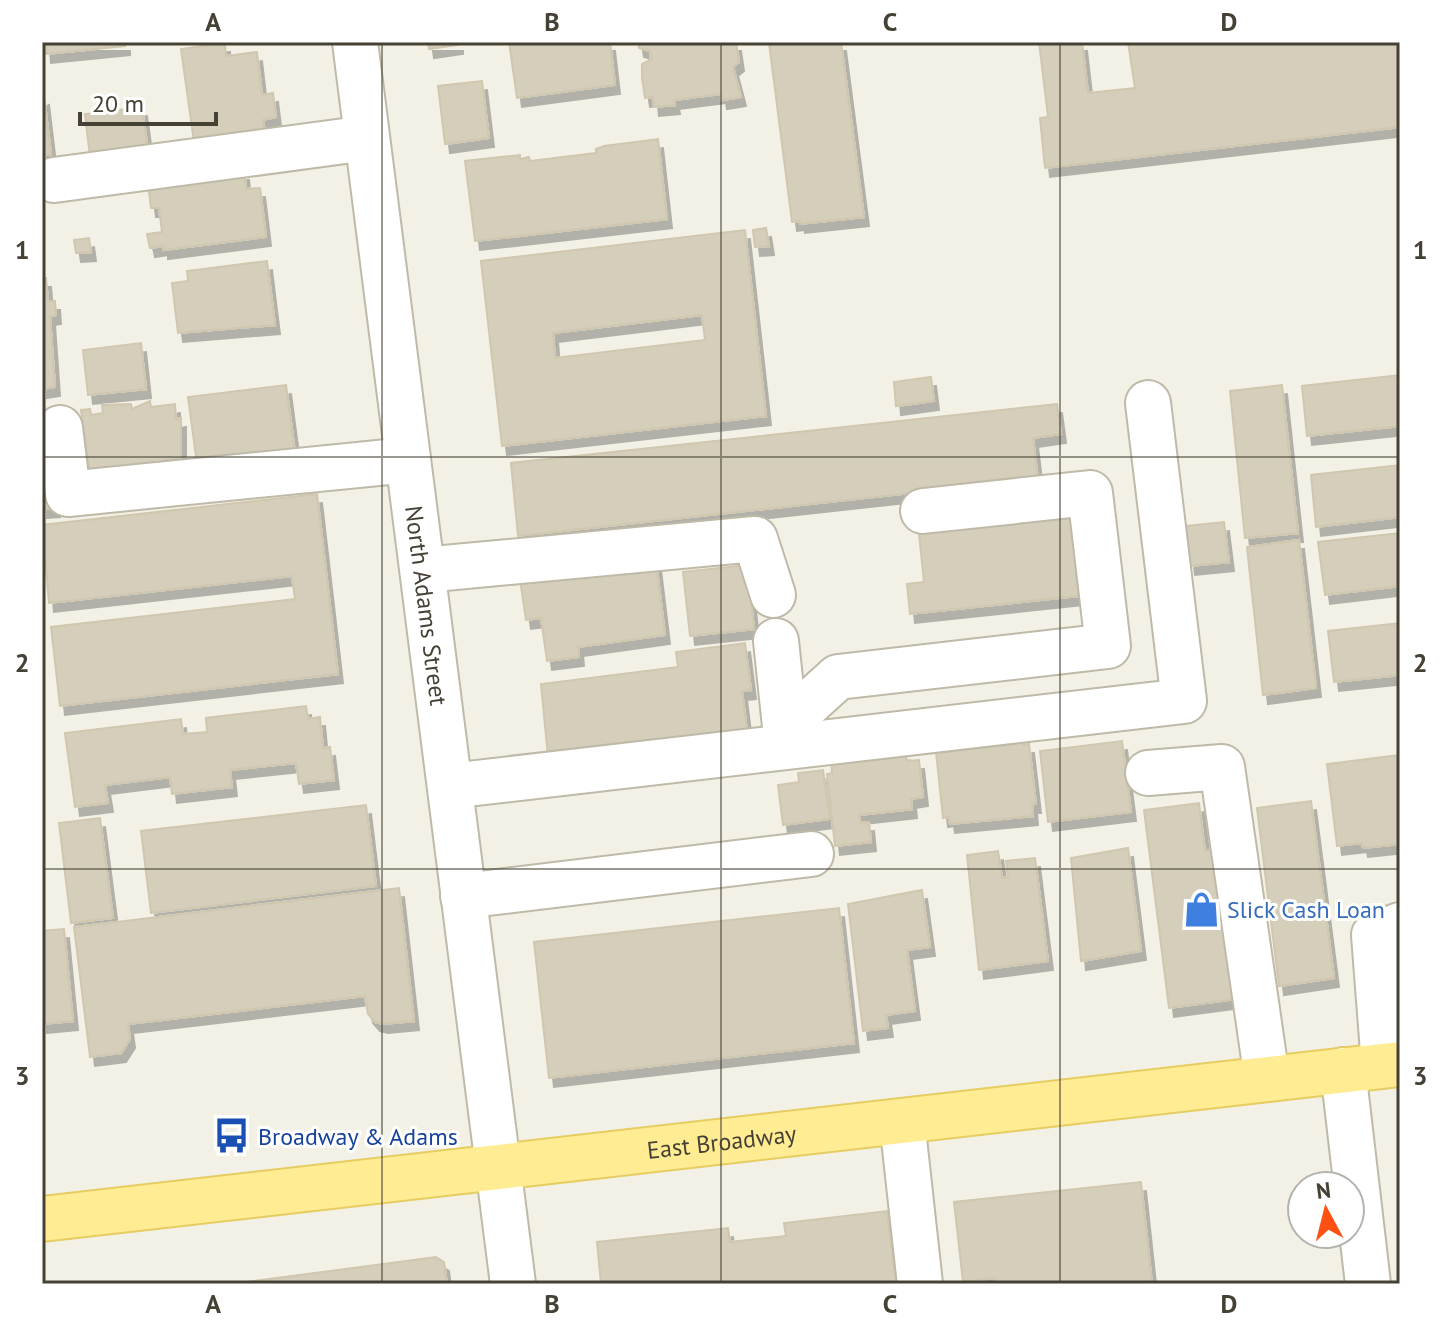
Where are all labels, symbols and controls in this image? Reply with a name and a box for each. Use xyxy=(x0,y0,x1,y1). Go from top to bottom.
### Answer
text: A xyxy=(205,5,221,38)
text: B xyxy=(544,5,560,38)
text: C xyxy=(883,5,897,38)
text: D xyxy=(1221,5,1237,38)
scale bar xyxy=(80,76,216,126)
text: 20 m xyxy=(92,88,144,119)
text: 1 xyxy=(15,233,29,266)
text: 1 xyxy=(1413,233,1427,266)
street label: North Adams Street xyxy=(399,504,455,707)
text: 2 xyxy=(15,646,29,679)
text: 2 xyxy=(1413,646,1427,679)
shop icon: Slick Cash Loan xyxy=(1182,890,1220,928)
place label: Slick Cash Loan xyxy=(1227,894,1385,925)
text: 3 xyxy=(15,1059,29,1092)
text: 3 xyxy=(1413,1059,1427,1092)
bus stop icon: Broadway & Adams xyxy=(213,1117,251,1155)
street label: East Broadway xyxy=(645,1118,798,1165)
place label: Broadway & Adams xyxy=(258,1121,458,1152)
north arrow xyxy=(1286,1170,1366,1250)
text: N xyxy=(1315,1175,1332,1205)
text: A xyxy=(205,1287,221,1320)
text: B xyxy=(544,1287,560,1320)
text: C xyxy=(883,1287,897,1320)
text: D xyxy=(1221,1287,1237,1320)

